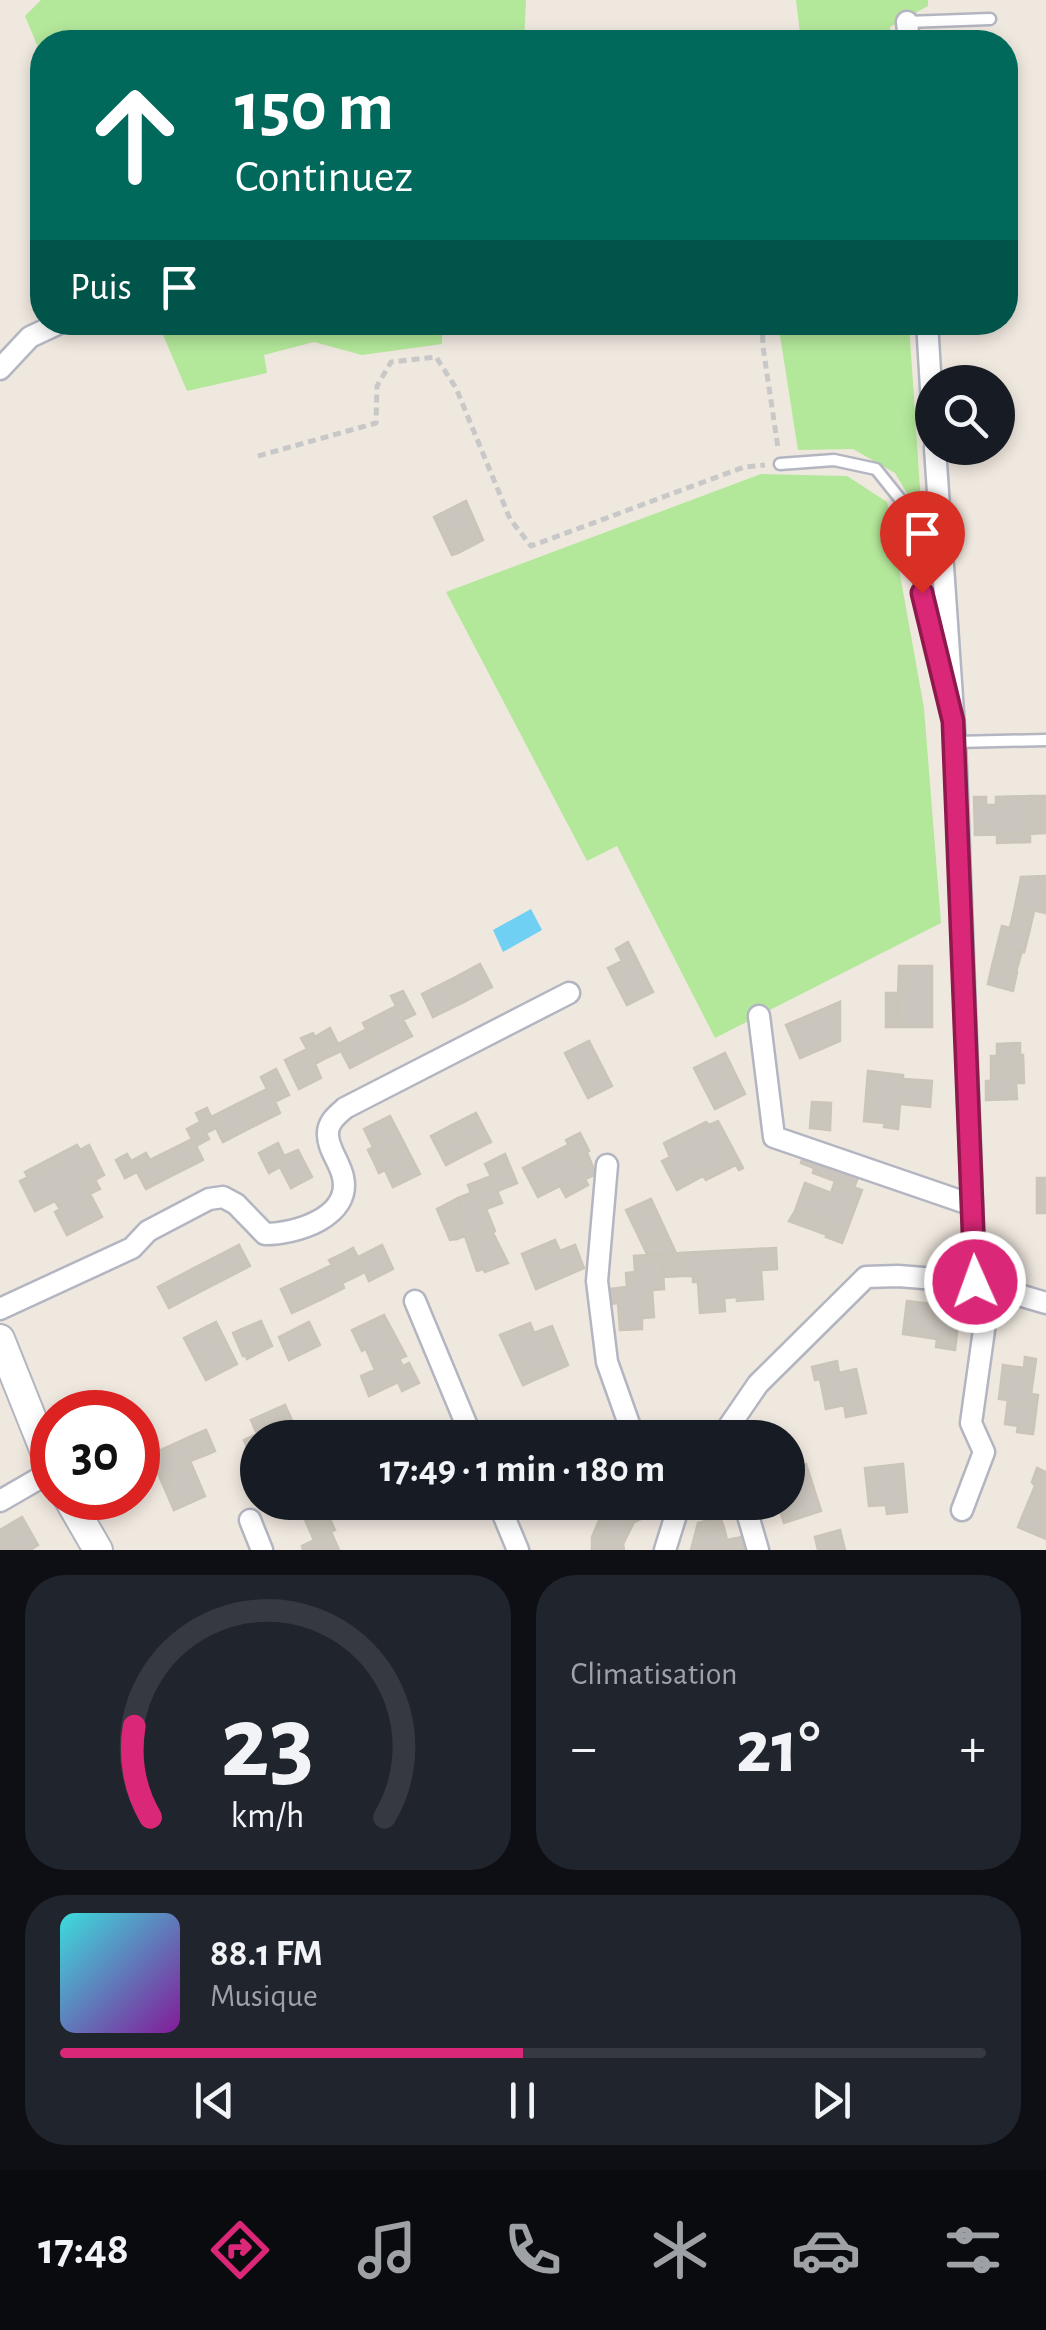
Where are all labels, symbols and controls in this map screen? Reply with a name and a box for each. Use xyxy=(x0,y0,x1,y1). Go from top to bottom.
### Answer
icon: ahead xyxy=(70,70,200,200)
text: 150 m xyxy=(235,73,394,143)
text: Continuez xyxy=(235,155,413,200)
icon: arrive xyxy=(152,260,207,315)
text: Puis xyxy=(70,269,132,307)
map controls xyxy=(915,365,1015,465)
button: search xyxy=(915,365,1015,465)
pin xyxy=(880,491,965,594)
icon: arrive xyxy=(895,506,950,561)
position arrow xyxy=(923,1230,1027,1334)
speed limit sign: 30 xyxy=(30,1390,160,1520)
text: 17:49 · 1 min · 180 m xyxy=(380,1451,665,1489)
text: Climatisation xyxy=(571,1658,738,1690)
text: 23 xyxy=(221,1692,315,1796)
text: 21° xyxy=(736,1711,820,1786)
text: − xyxy=(571,1721,597,1776)
text: + xyxy=(960,1721,986,1776)
text: km/h xyxy=(231,1798,305,1834)
text: 88.1 FM xyxy=(210,1935,323,1973)
text: Musique xyxy=(210,1980,318,2012)
icon: previous xyxy=(187,2073,242,2128)
icon: pause xyxy=(495,2073,550,2128)
icon: next xyxy=(804,2073,859,2128)
icon: directions xyxy=(205,2215,275,2285)
icon: music xyxy=(352,2215,422,2285)
icon: phone xyxy=(498,2215,568,2285)
icon: climate xyxy=(645,2215,715,2285)
icon: car xyxy=(791,2215,861,2285)
icon: filters xyxy=(938,2215,1008,2285)
text: 17:48 xyxy=(38,2227,129,2272)

